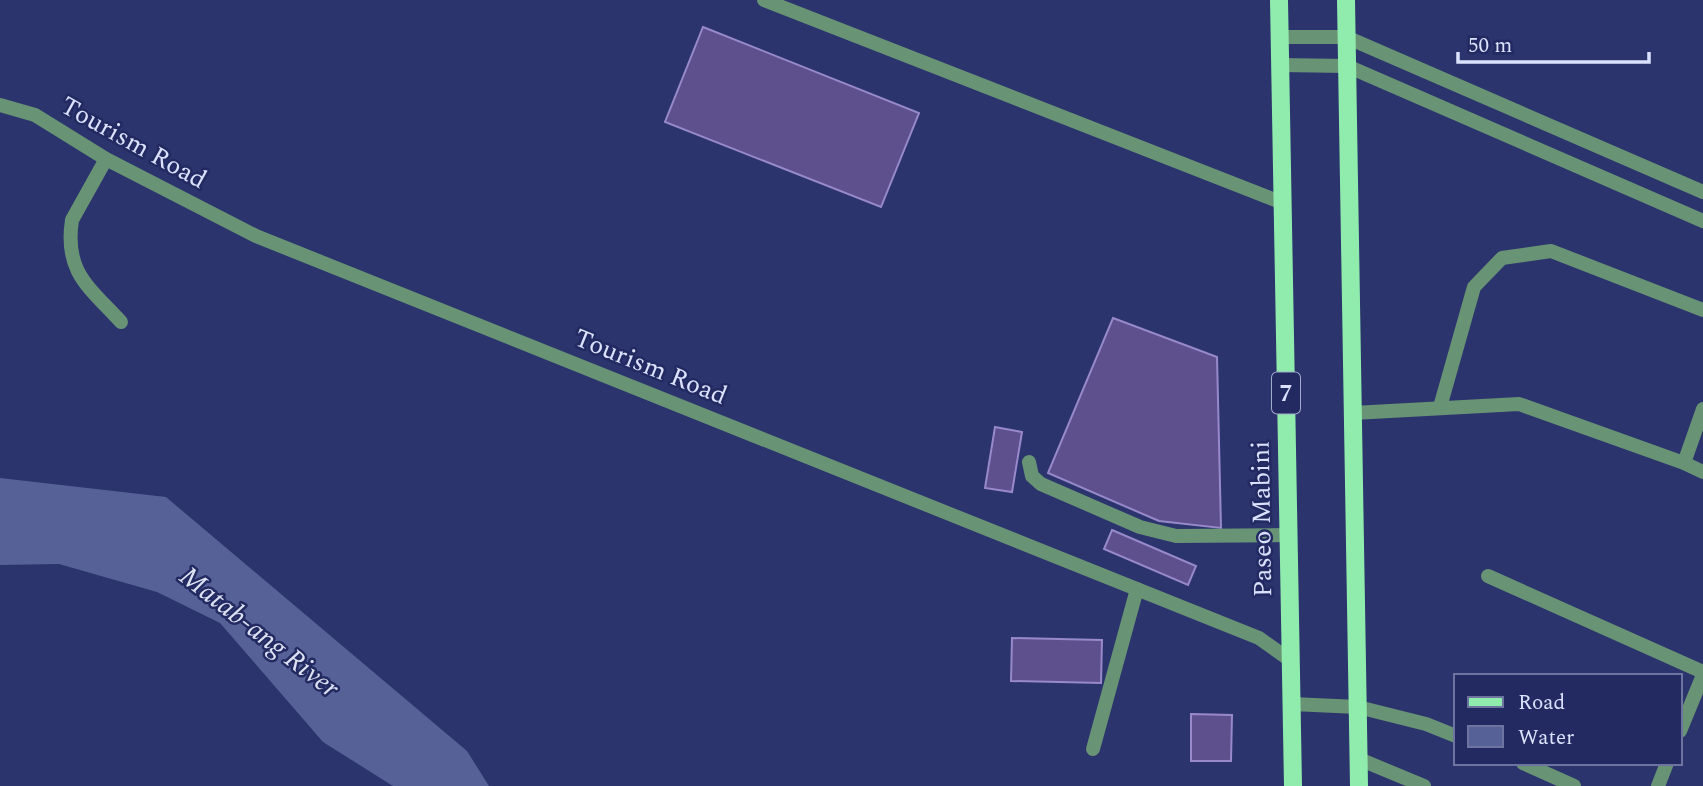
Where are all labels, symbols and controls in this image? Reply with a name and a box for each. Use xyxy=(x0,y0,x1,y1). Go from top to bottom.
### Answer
scale bar xyxy=(1458,21,1649,65)
text: 50 m xyxy=(1468,30,1512,62)
street label: Tourism Road xyxy=(53,86,214,200)
street label: Tourism Road xyxy=(568,318,733,416)
road number: 7 xyxy=(1272,372,1300,414)
street label: Paseo Mabini xyxy=(1241,440,1283,598)
water label: Matab-ang River xyxy=(170,556,349,709)
legend xyxy=(1454,674,1682,765)
text: Road xyxy=(1518,687,1565,719)
text: Water xyxy=(1518,722,1574,754)

